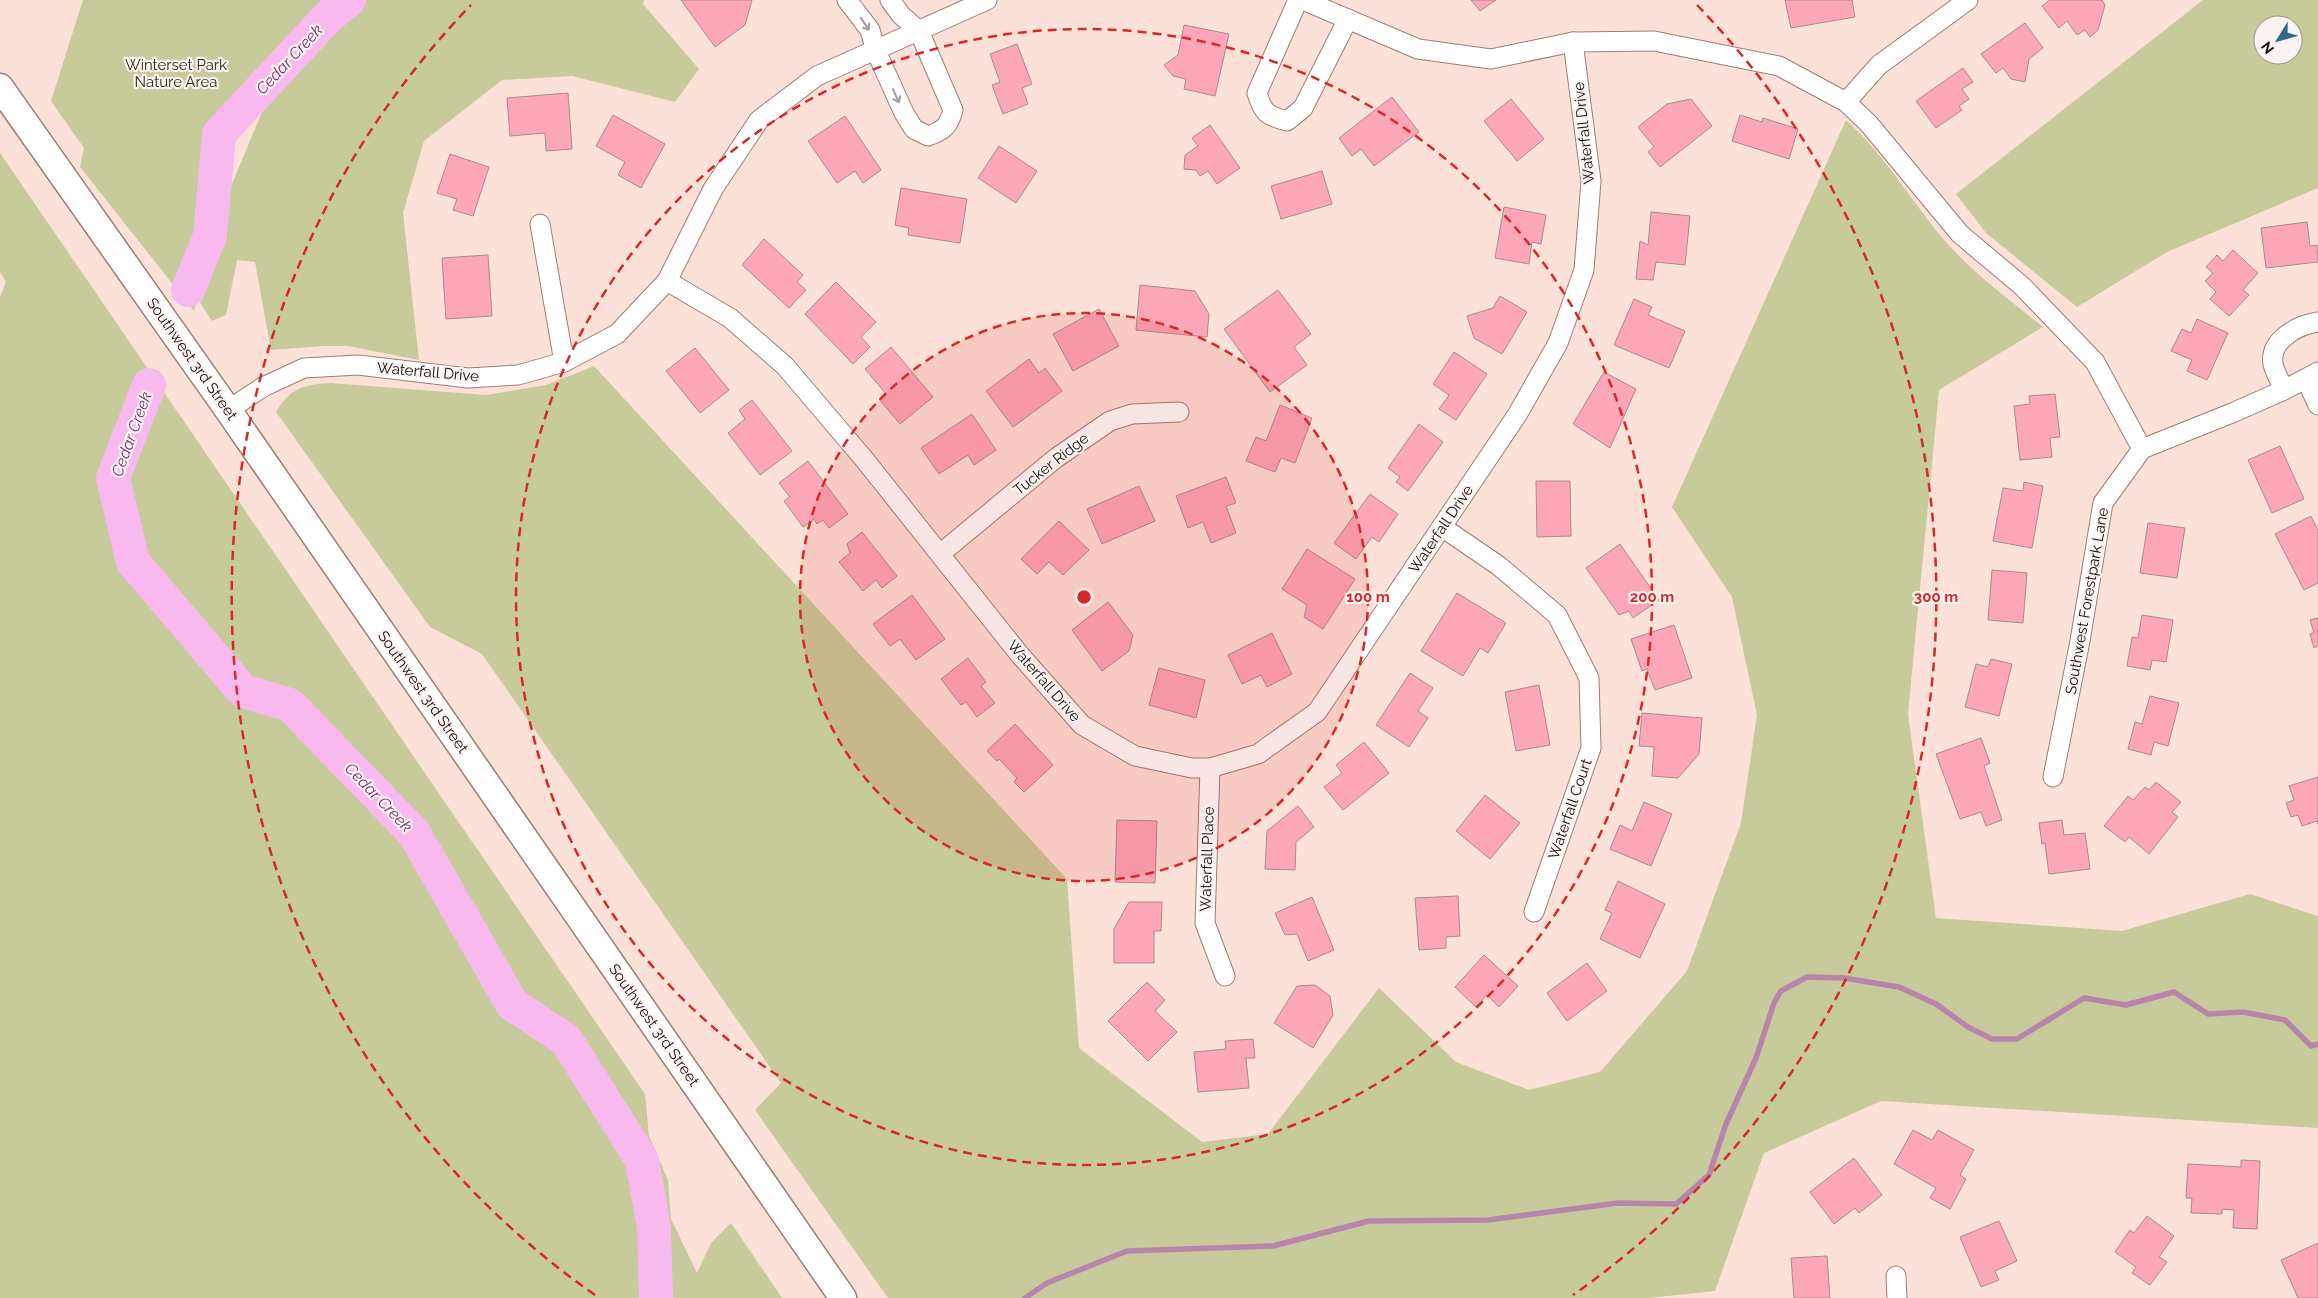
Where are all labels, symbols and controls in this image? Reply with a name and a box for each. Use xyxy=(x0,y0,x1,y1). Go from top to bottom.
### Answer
north arrow xyxy=(2253,15,2303,65)
one-way arrow xyxy=(860,16,870,30)
water label: Cedar Creek xyxy=(252,20,327,98)
text: N xyxy=(2258,39,2277,57)
park label: Winterset Park Nature Area xyxy=(125,56,227,91)
street label: Waterfall Drive xyxy=(1570,81,1598,185)
one-way arrow xyxy=(891,88,901,103)
street label: Southwest 3rd Street xyxy=(143,294,241,424)
street label: Waterfall Drive xyxy=(376,359,480,385)
water label: Cedar Creek xyxy=(107,389,156,479)
street label: Tucker Ridge xyxy=(1010,429,1092,499)
street label: Waterfall Drive xyxy=(1405,481,1477,576)
street label: Southwest Forestpark Lane xyxy=(2062,506,2112,696)
centre of rings xyxy=(1075,588,1093,606)
text: 100 m xyxy=(1346,588,1390,606)
text: 200 m xyxy=(1630,588,1674,606)
text: 300 m xyxy=(1914,588,1958,606)
street label: Southwest 3rd Street xyxy=(374,627,472,757)
street label: Waterfall Drive xyxy=(1004,636,1085,726)
street label: Waterfall Court xyxy=(1544,756,1596,862)
water label: Cedar Creek xyxy=(341,759,417,836)
street label: Waterfall Place xyxy=(1196,806,1218,912)
street label: Southwest 3rd Street xyxy=(605,960,703,1090)

